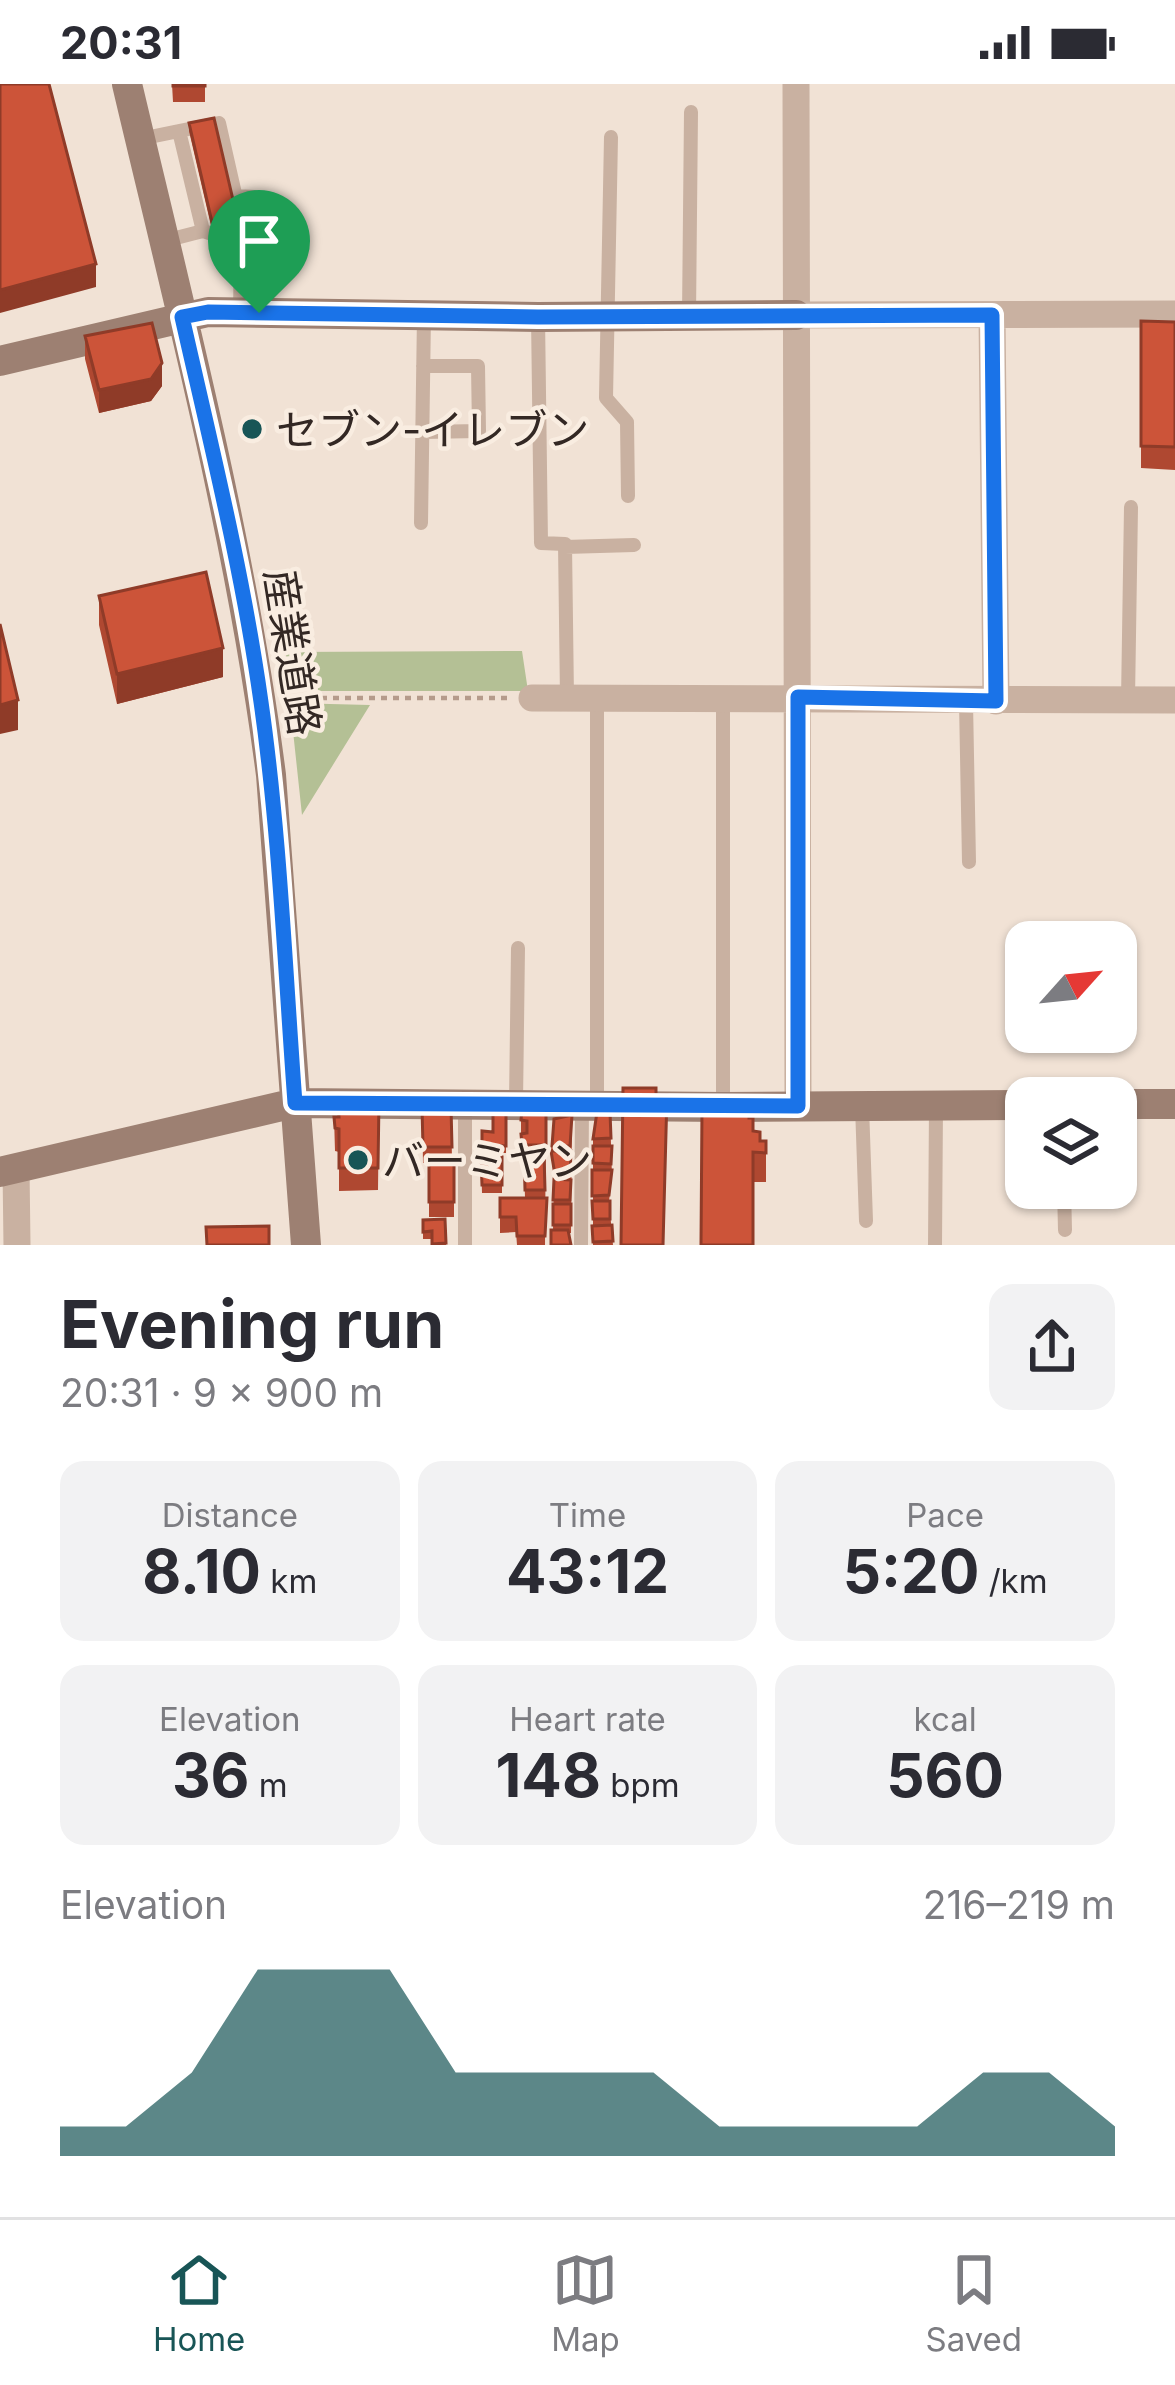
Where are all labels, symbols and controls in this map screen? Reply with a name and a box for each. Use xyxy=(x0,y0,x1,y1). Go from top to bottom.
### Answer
text: 20:31 xyxy=(60,15,182,70)
pin xyxy=(208,190,310,313)
icon: arrive xyxy=(226,208,292,274)
place label: セブン-イレブン xyxy=(276,404,589,455)
marker: セブン-イレブン xyxy=(239,416,265,442)
street label: 産業道路 xyxy=(255,565,331,739)
north arrow xyxy=(1005,921,1137,1053)
map controls xyxy=(1005,921,1137,1209)
button: layers xyxy=(1005,1077,1137,1209)
place label: バーミヤン xyxy=(382,1135,592,1186)
marker: バーミヤン xyxy=(345,1147,371,1173)
text: Evening run xyxy=(60,1284,444,1364)
button: share xyxy=(989,1284,1115,1410)
text: 20:31 · 9 × 900 m xyxy=(60,1369,383,1416)
text: Distance xyxy=(162,1495,298,1535)
text: Time xyxy=(549,1495,626,1535)
text: Pace xyxy=(906,1495,984,1535)
text: 8.10 xyxy=(142,1535,261,1607)
text: 43:12 xyxy=(506,1535,669,1607)
text: 5:20 xyxy=(843,1535,979,1607)
text: km xyxy=(261,1561,317,1601)
text: /km xyxy=(979,1561,1048,1601)
text: Elevation xyxy=(159,1699,301,1739)
text: Heart rate xyxy=(509,1699,666,1739)
text: kcal xyxy=(914,1699,977,1739)
text: 36 xyxy=(172,1739,250,1811)
text: 148 xyxy=(495,1739,601,1811)
text: 560 xyxy=(886,1739,1004,1811)
text: m xyxy=(250,1765,288,1805)
text: bpm xyxy=(601,1765,680,1805)
text: Elevation xyxy=(60,1881,227,1928)
text: 216–219 m xyxy=(923,1881,1115,1928)
tab: Home xyxy=(153,2247,245,2359)
tab: Map xyxy=(551,2247,620,2359)
tab: Saved xyxy=(926,2247,1022,2359)

